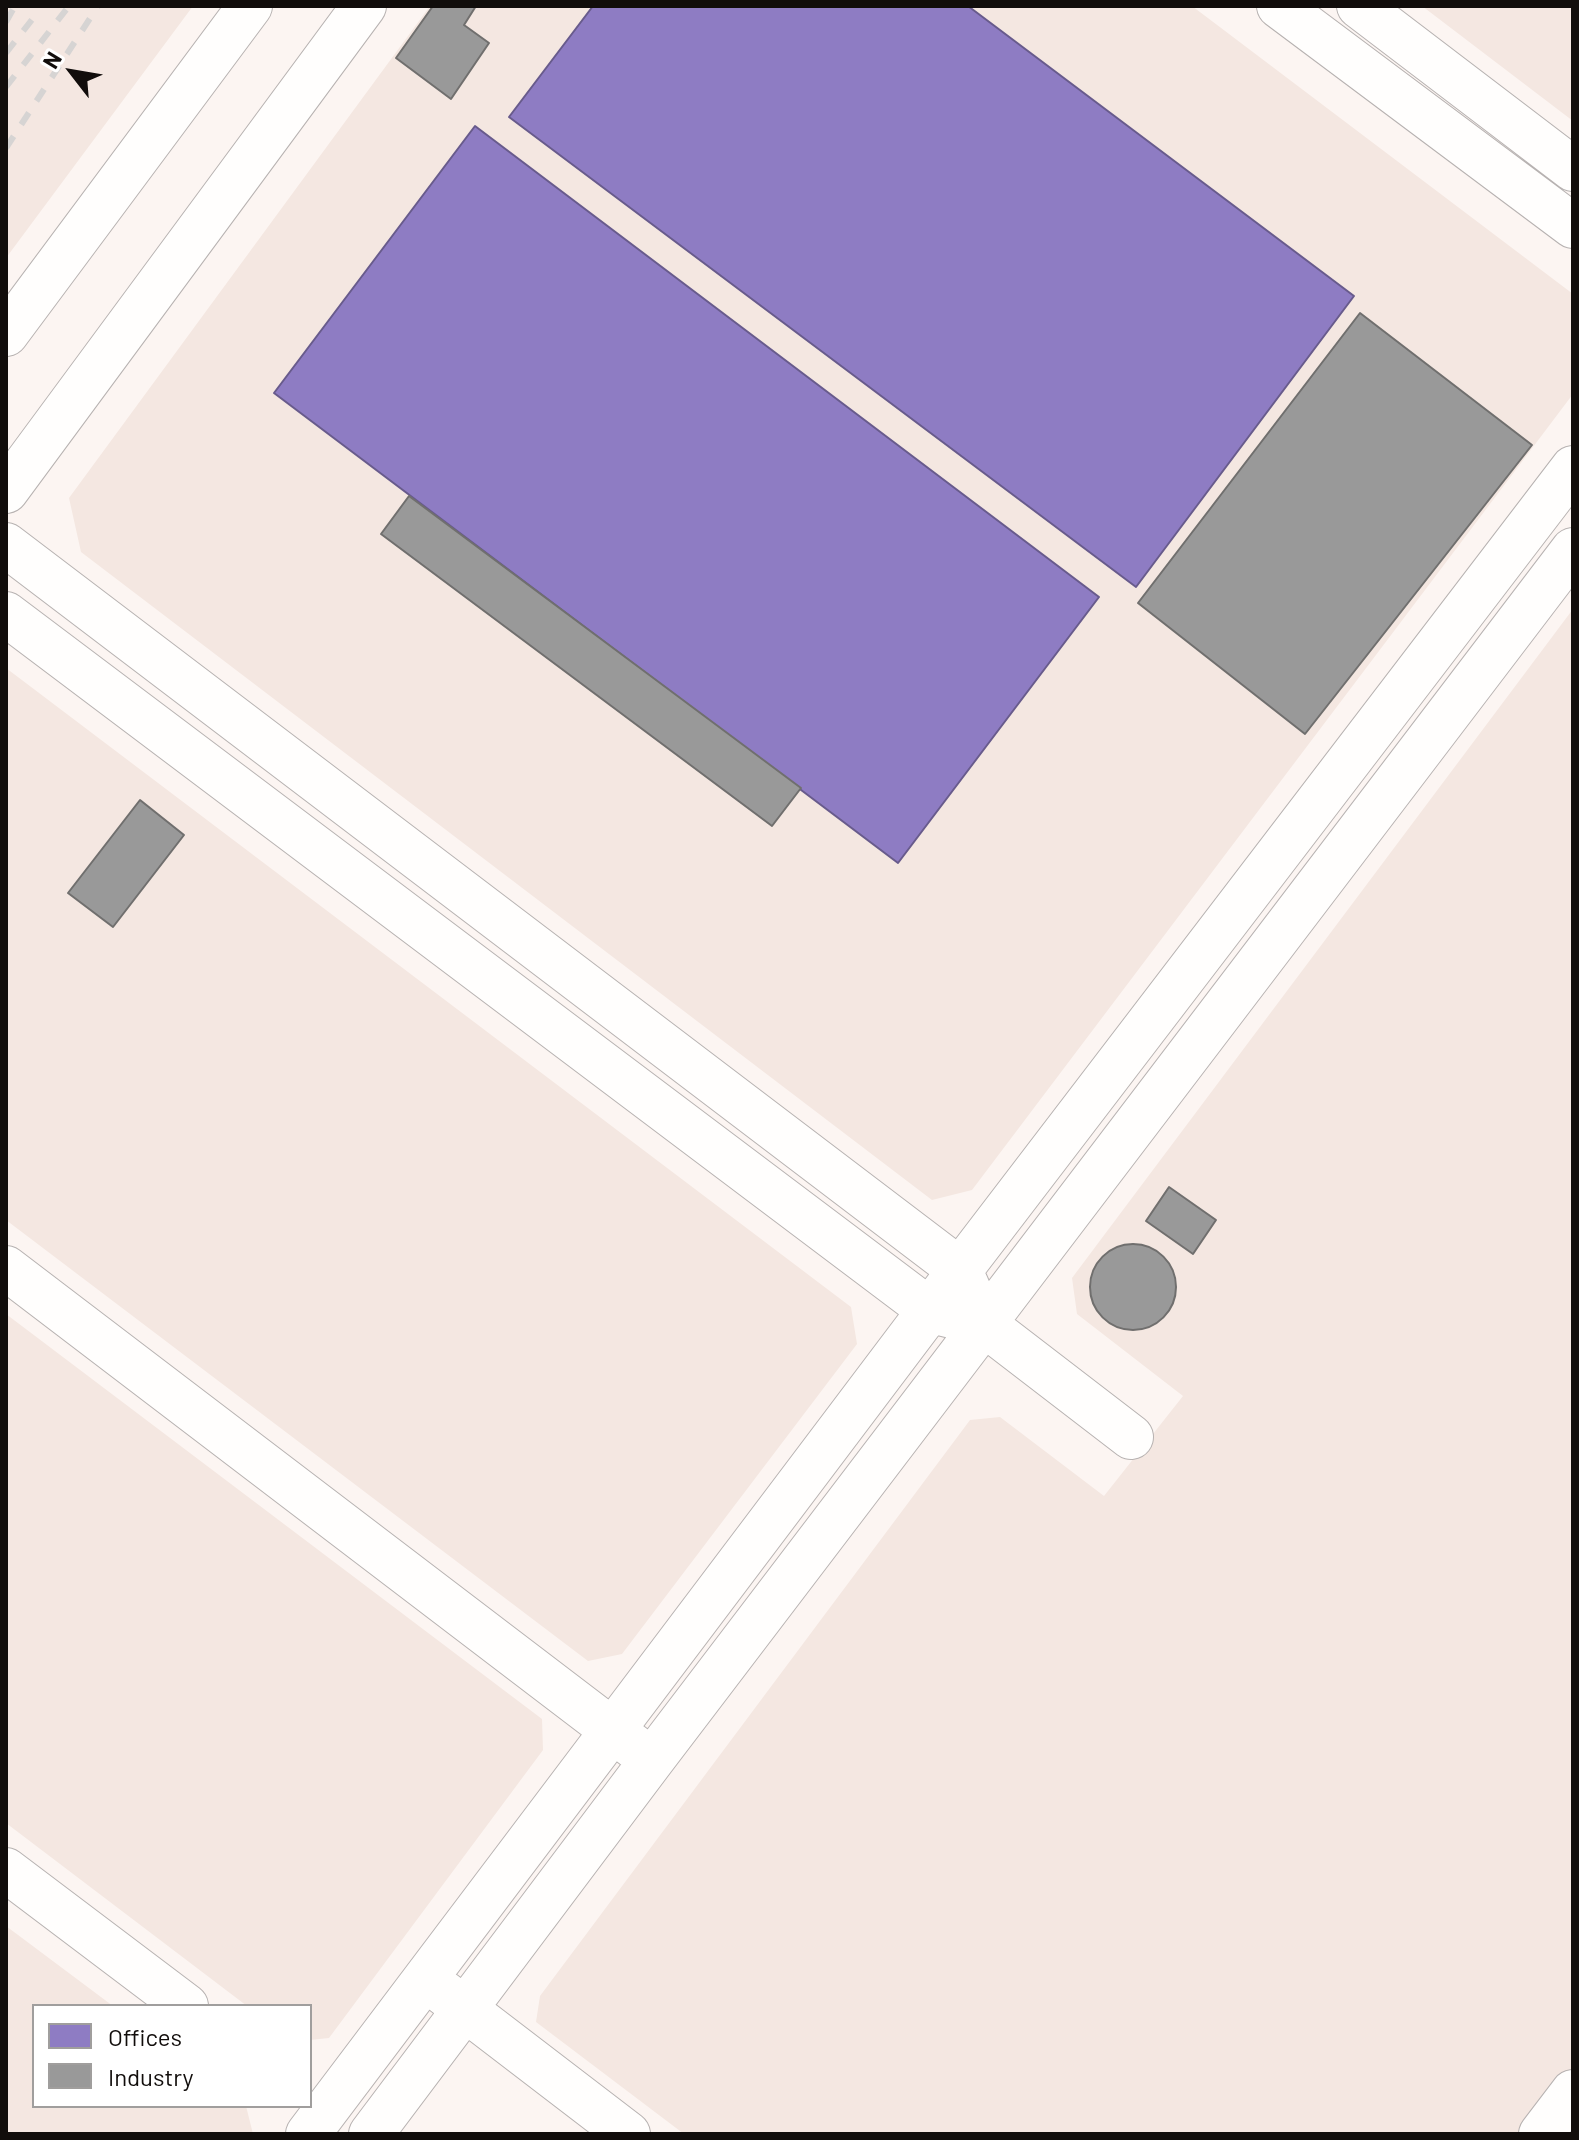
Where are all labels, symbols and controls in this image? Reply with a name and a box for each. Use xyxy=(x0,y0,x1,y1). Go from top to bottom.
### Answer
north arrow xyxy=(32,32,112,112)
text: N xyxy=(37,47,66,73)
legend xyxy=(32,2004,312,2108)
text: Offices xyxy=(108,2022,182,2051)
text: Industry xyxy=(108,2062,194,2091)

